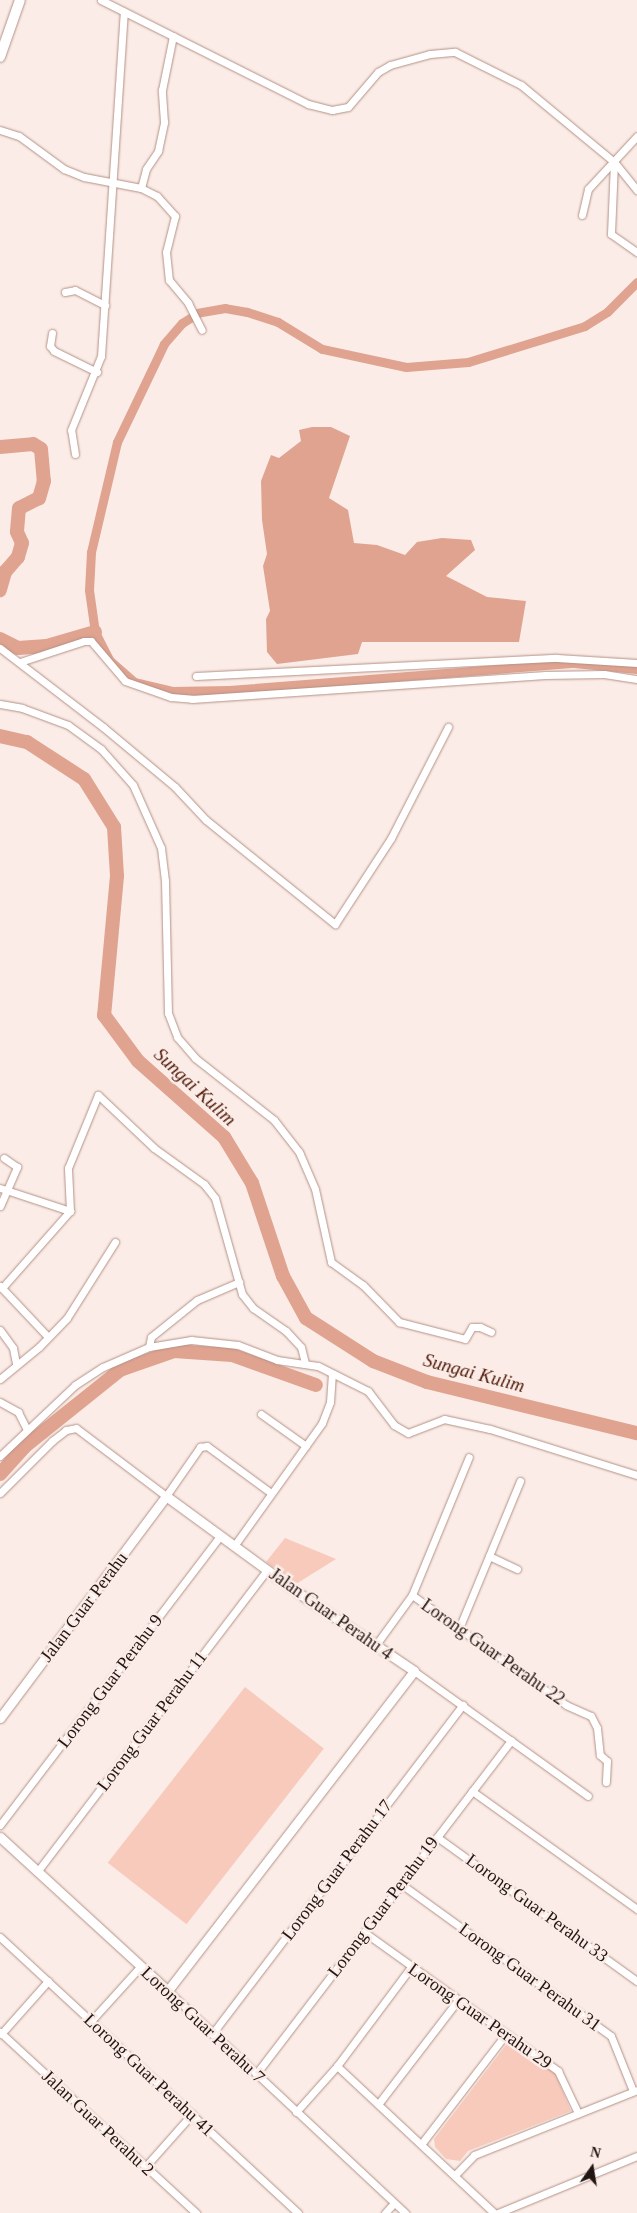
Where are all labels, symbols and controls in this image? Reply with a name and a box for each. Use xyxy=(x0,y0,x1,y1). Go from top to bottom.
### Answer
water label: Sungai Kulim xyxy=(149,1043,241,1131)
water label: Sungai Kulim xyxy=(421,1349,527,1397)
street label: Jalan Guar Perahu xyxy=(36,1548,132,1666)
street label: Jalan Guar Perahu 4 xyxy=(265,1563,397,1665)
street label: Lorong Guar Perahu 22 xyxy=(417,1594,569,1710)
street label: Lorong Guar Perahu 9 xyxy=(53,1610,167,1752)
street label: Lorong Guar Perahu 11 xyxy=(92,1647,212,1795)
street label: Lorong Guar Perahu 17 xyxy=(277,1795,397,1945)
street label: Lorong Guar Perahu 19 xyxy=(323,1832,443,1982)
street label: Lorong Guar Perahu 33 xyxy=(462,1849,612,1967)
street label: Lorong Guar Perahu 31 xyxy=(455,1918,605,2036)
street label: Lorong Guar Perahu 29 xyxy=(404,1958,556,2074)
street label: Lorong Guar Perahu 7 xyxy=(137,1962,269,2088)
street label: Lorong Guar Perahu 41 xyxy=(79,2009,219,2141)
street label: Jalan Guar Perahu 2 xyxy=(37,2066,159,2180)
north arrow xyxy=(567,2143,617,2193)
text: N xyxy=(589,2144,602,2161)

